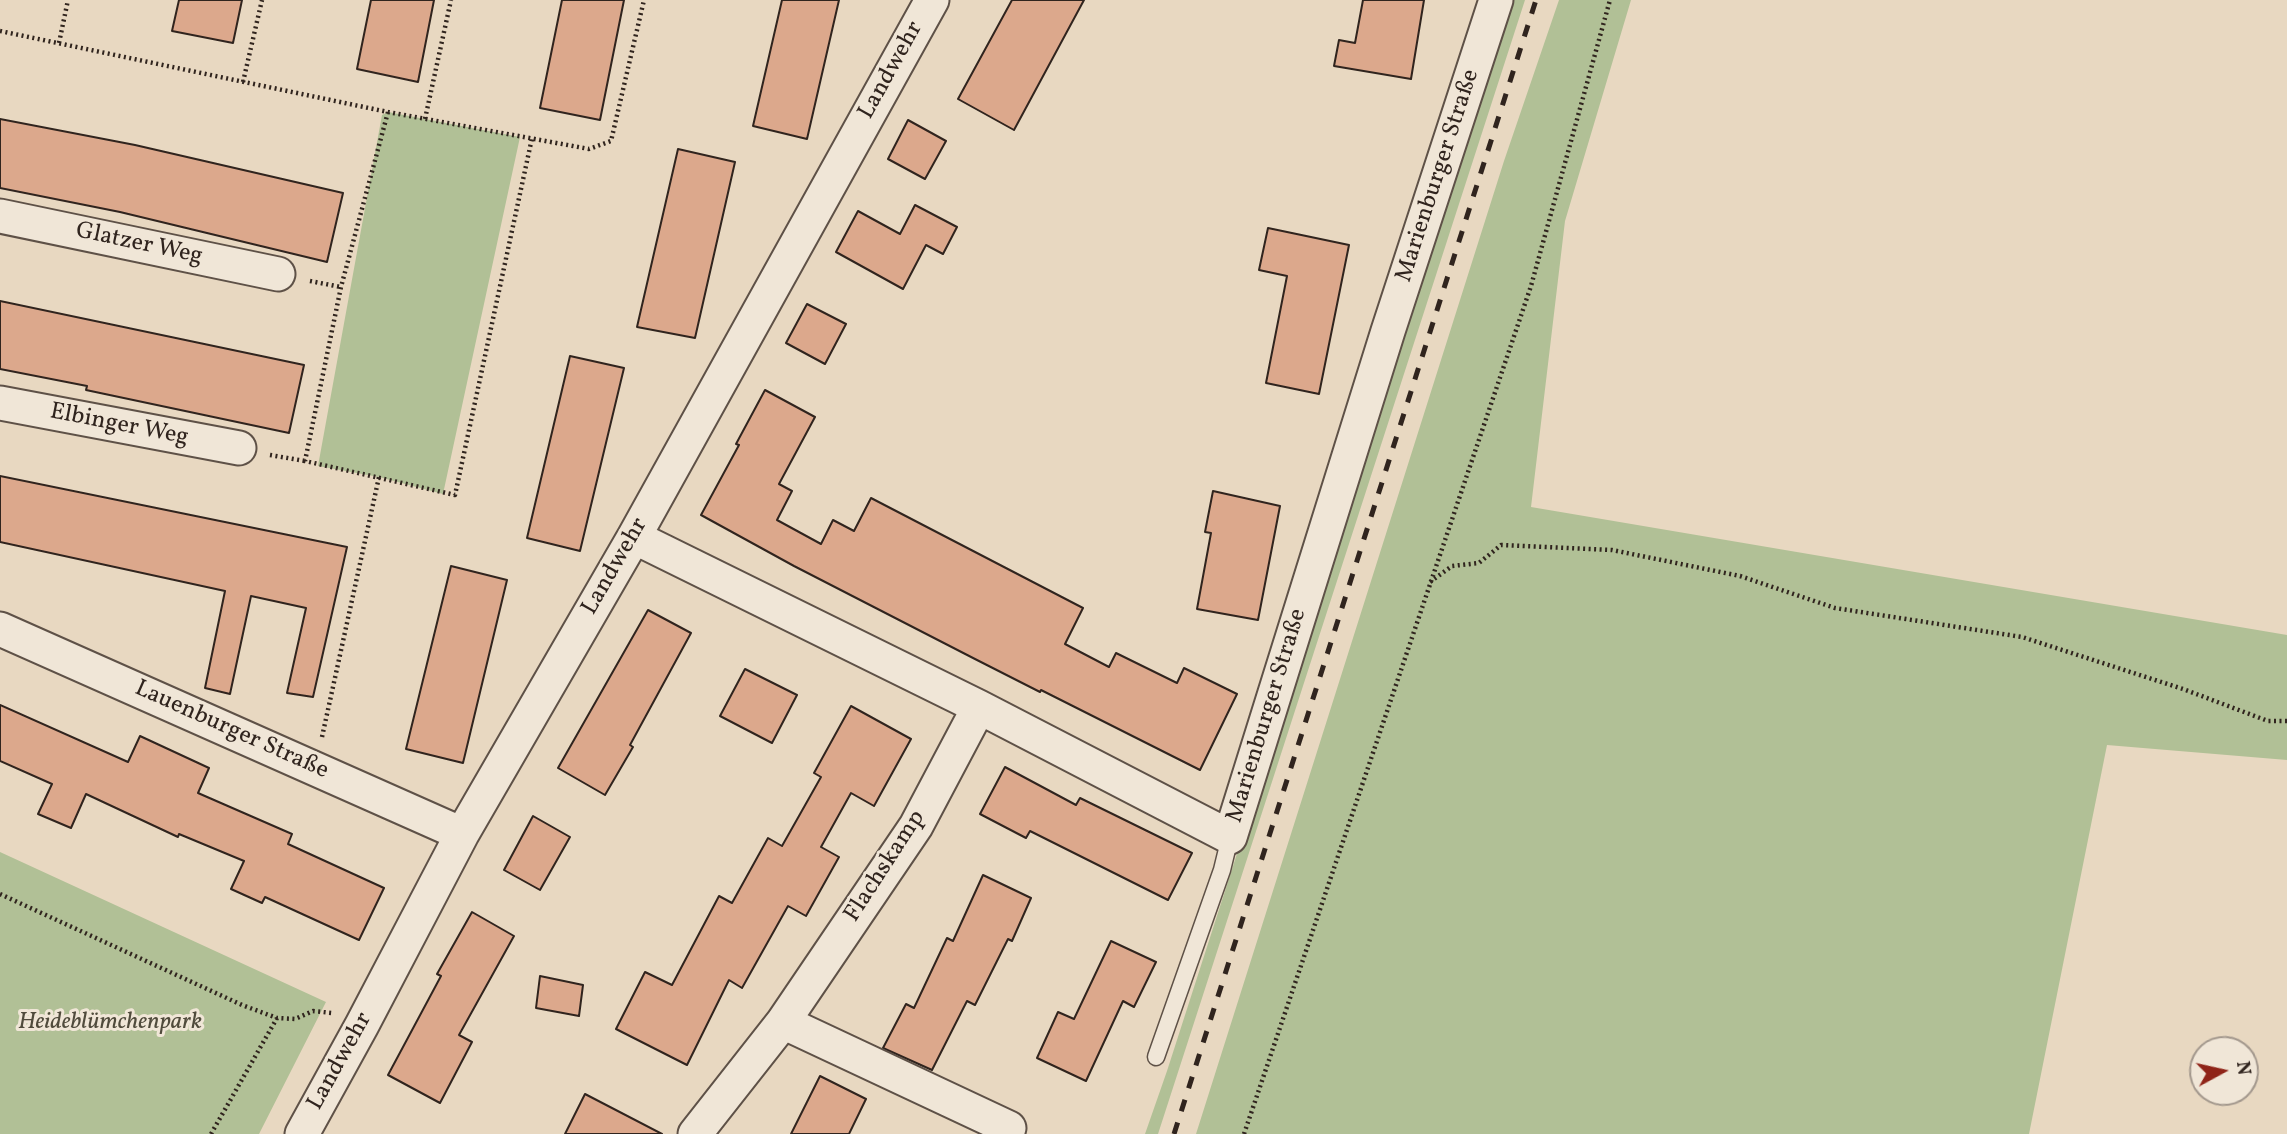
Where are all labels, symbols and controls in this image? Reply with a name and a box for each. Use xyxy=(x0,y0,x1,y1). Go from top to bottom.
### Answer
street label: Landwehr xyxy=(853,17,931,125)
street label: Marienburger Straße xyxy=(1391,66,1487,286)
street label: Glatzer Weg xyxy=(73,218,205,272)
street label: Elbinger Weg xyxy=(47,398,191,454)
street label: Landwehr xyxy=(577,513,655,621)
street label: Marienburger Straße xyxy=(1222,606,1314,826)
street label: Lauenburger Straße xyxy=(130,675,332,787)
street label: Flachskamp xyxy=(839,806,933,928)
street label: Landwehr xyxy=(302,1008,380,1116)
park label: Heideblümchenpark xyxy=(18,1010,202,1038)
north arrow xyxy=(2189,1036,2259,1106)
text: N xyxy=(2229,1060,2257,1077)

